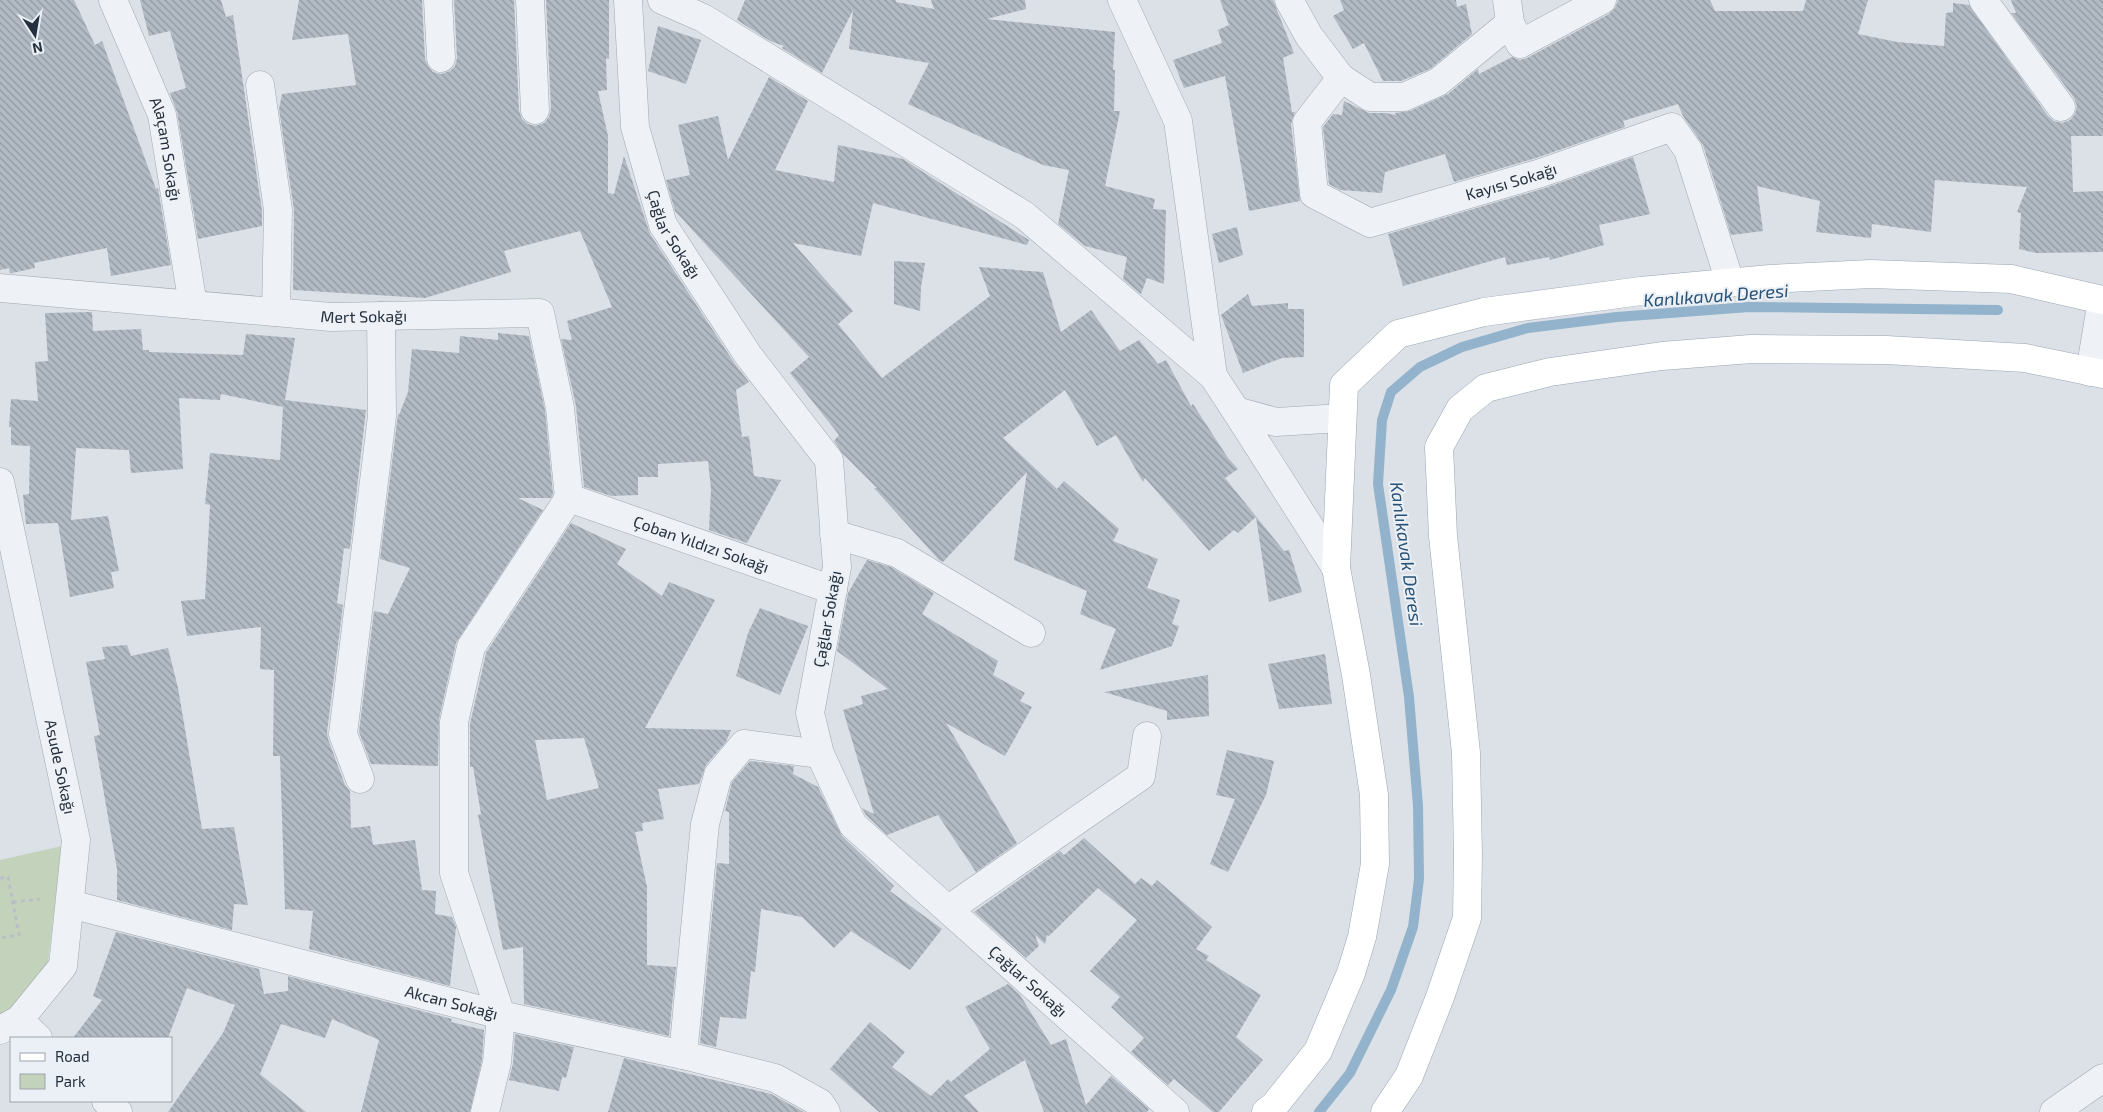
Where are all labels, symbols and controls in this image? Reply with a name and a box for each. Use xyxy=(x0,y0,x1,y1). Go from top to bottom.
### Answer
north arrow xyxy=(10,10,60,60)
text: N xyxy=(31,39,45,58)
street label: Alaçam Sokağı xyxy=(146,94,186,202)
street label: Kayısı Sokağı xyxy=(1463,158,1559,204)
street label: Çağlar Sokağı xyxy=(643,188,705,282)
water label: Kanlıkavak Deresi xyxy=(1643,279,1790,311)
street label: Mert Sokağı xyxy=(320,306,407,326)
water label: Kanlıkavak Deresi xyxy=(1386,480,1428,628)
street label: Çoban Yıldızı Sokağı xyxy=(631,511,772,576)
street label: Çağlar Sokağı xyxy=(809,569,845,669)
street label: Asude Sokağı xyxy=(42,717,80,816)
street label: Çağlar Sokağı xyxy=(985,941,1071,1020)
street label: Akcan Sokağı xyxy=(403,981,500,1023)
legend xyxy=(10,1037,172,1102)
text: Road xyxy=(55,1047,90,1065)
text: Park xyxy=(55,1072,86,1090)

